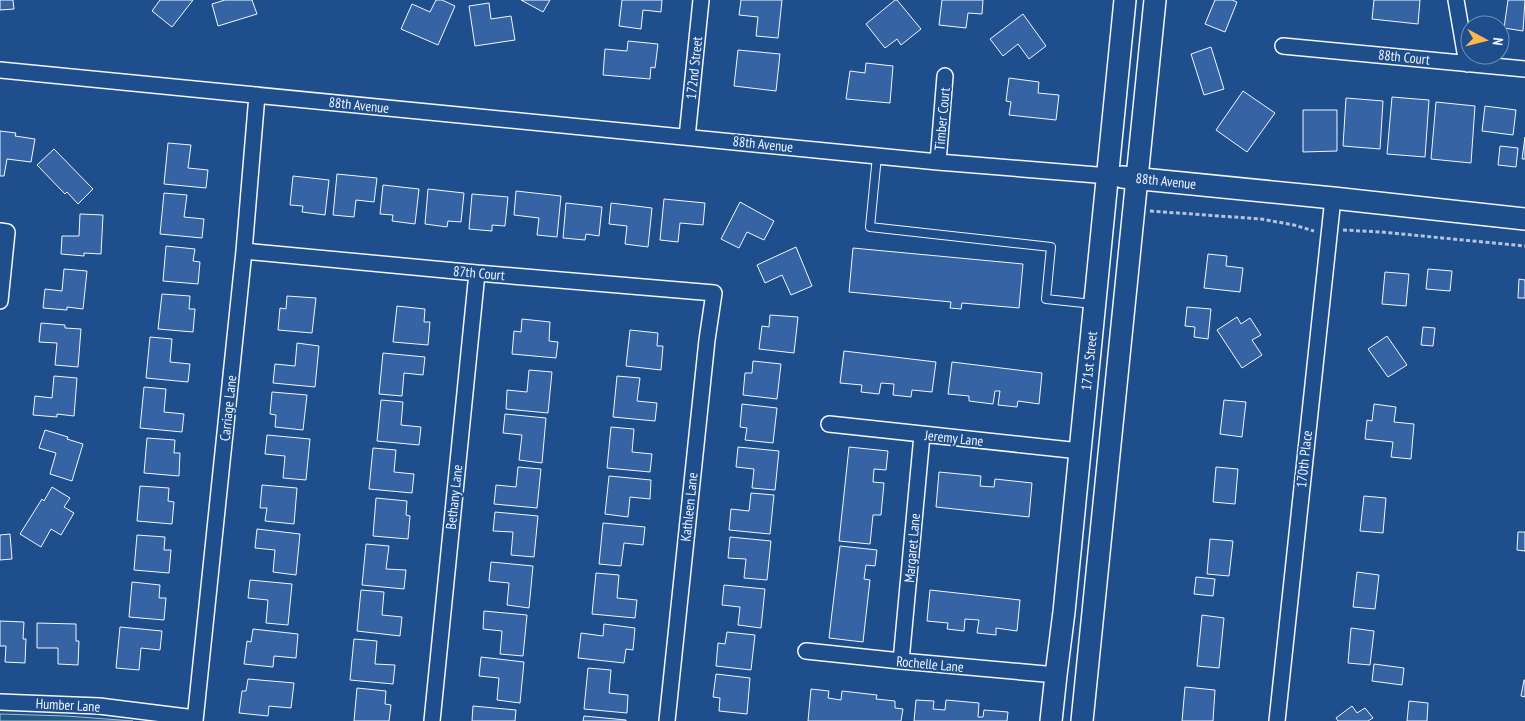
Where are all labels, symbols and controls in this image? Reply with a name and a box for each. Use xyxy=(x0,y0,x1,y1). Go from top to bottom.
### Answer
north arrow xyxy=(1460,15,1510,65)
street label: 172nd Street xyxy=(682,36,706,100)
text: N xyxy=(1489,37,1507,46)
street label: 88th Court xyxy=(1377,45,1431,69)
street label: Timber Court xyxy=(930,87,954,151)
street label: 88th Avenue xyxy=(328,93,390,117)
street label: 88th Avenue xyxy=(732,132,794,156)
street label: 88th Avenue xyxy=(1135,169,1197,193)
street label: 87th Court xyxy=(452,262,506,284)
street label: 171st Street xyxy=(1077,330,1101,391)
street label: Carriage Lane xyxy=(216,374,240,442)
street label: Jeremy Lane xyxy=(923,426,984,450)
street label: 170th Place xyxy=(1292,429,1316,489)
street label: Bethany Lane xyxy=(442,463,466,530)
street label: Kathleen Lane xyxy=(676,471,702,542)
street label: Margaret Lane xyxy=(900,512,924,583)
street label: Rochelle Lane xyxy=(896,652,965,676)
street label: Humber Lane xyxy=(35,694,101,716)

